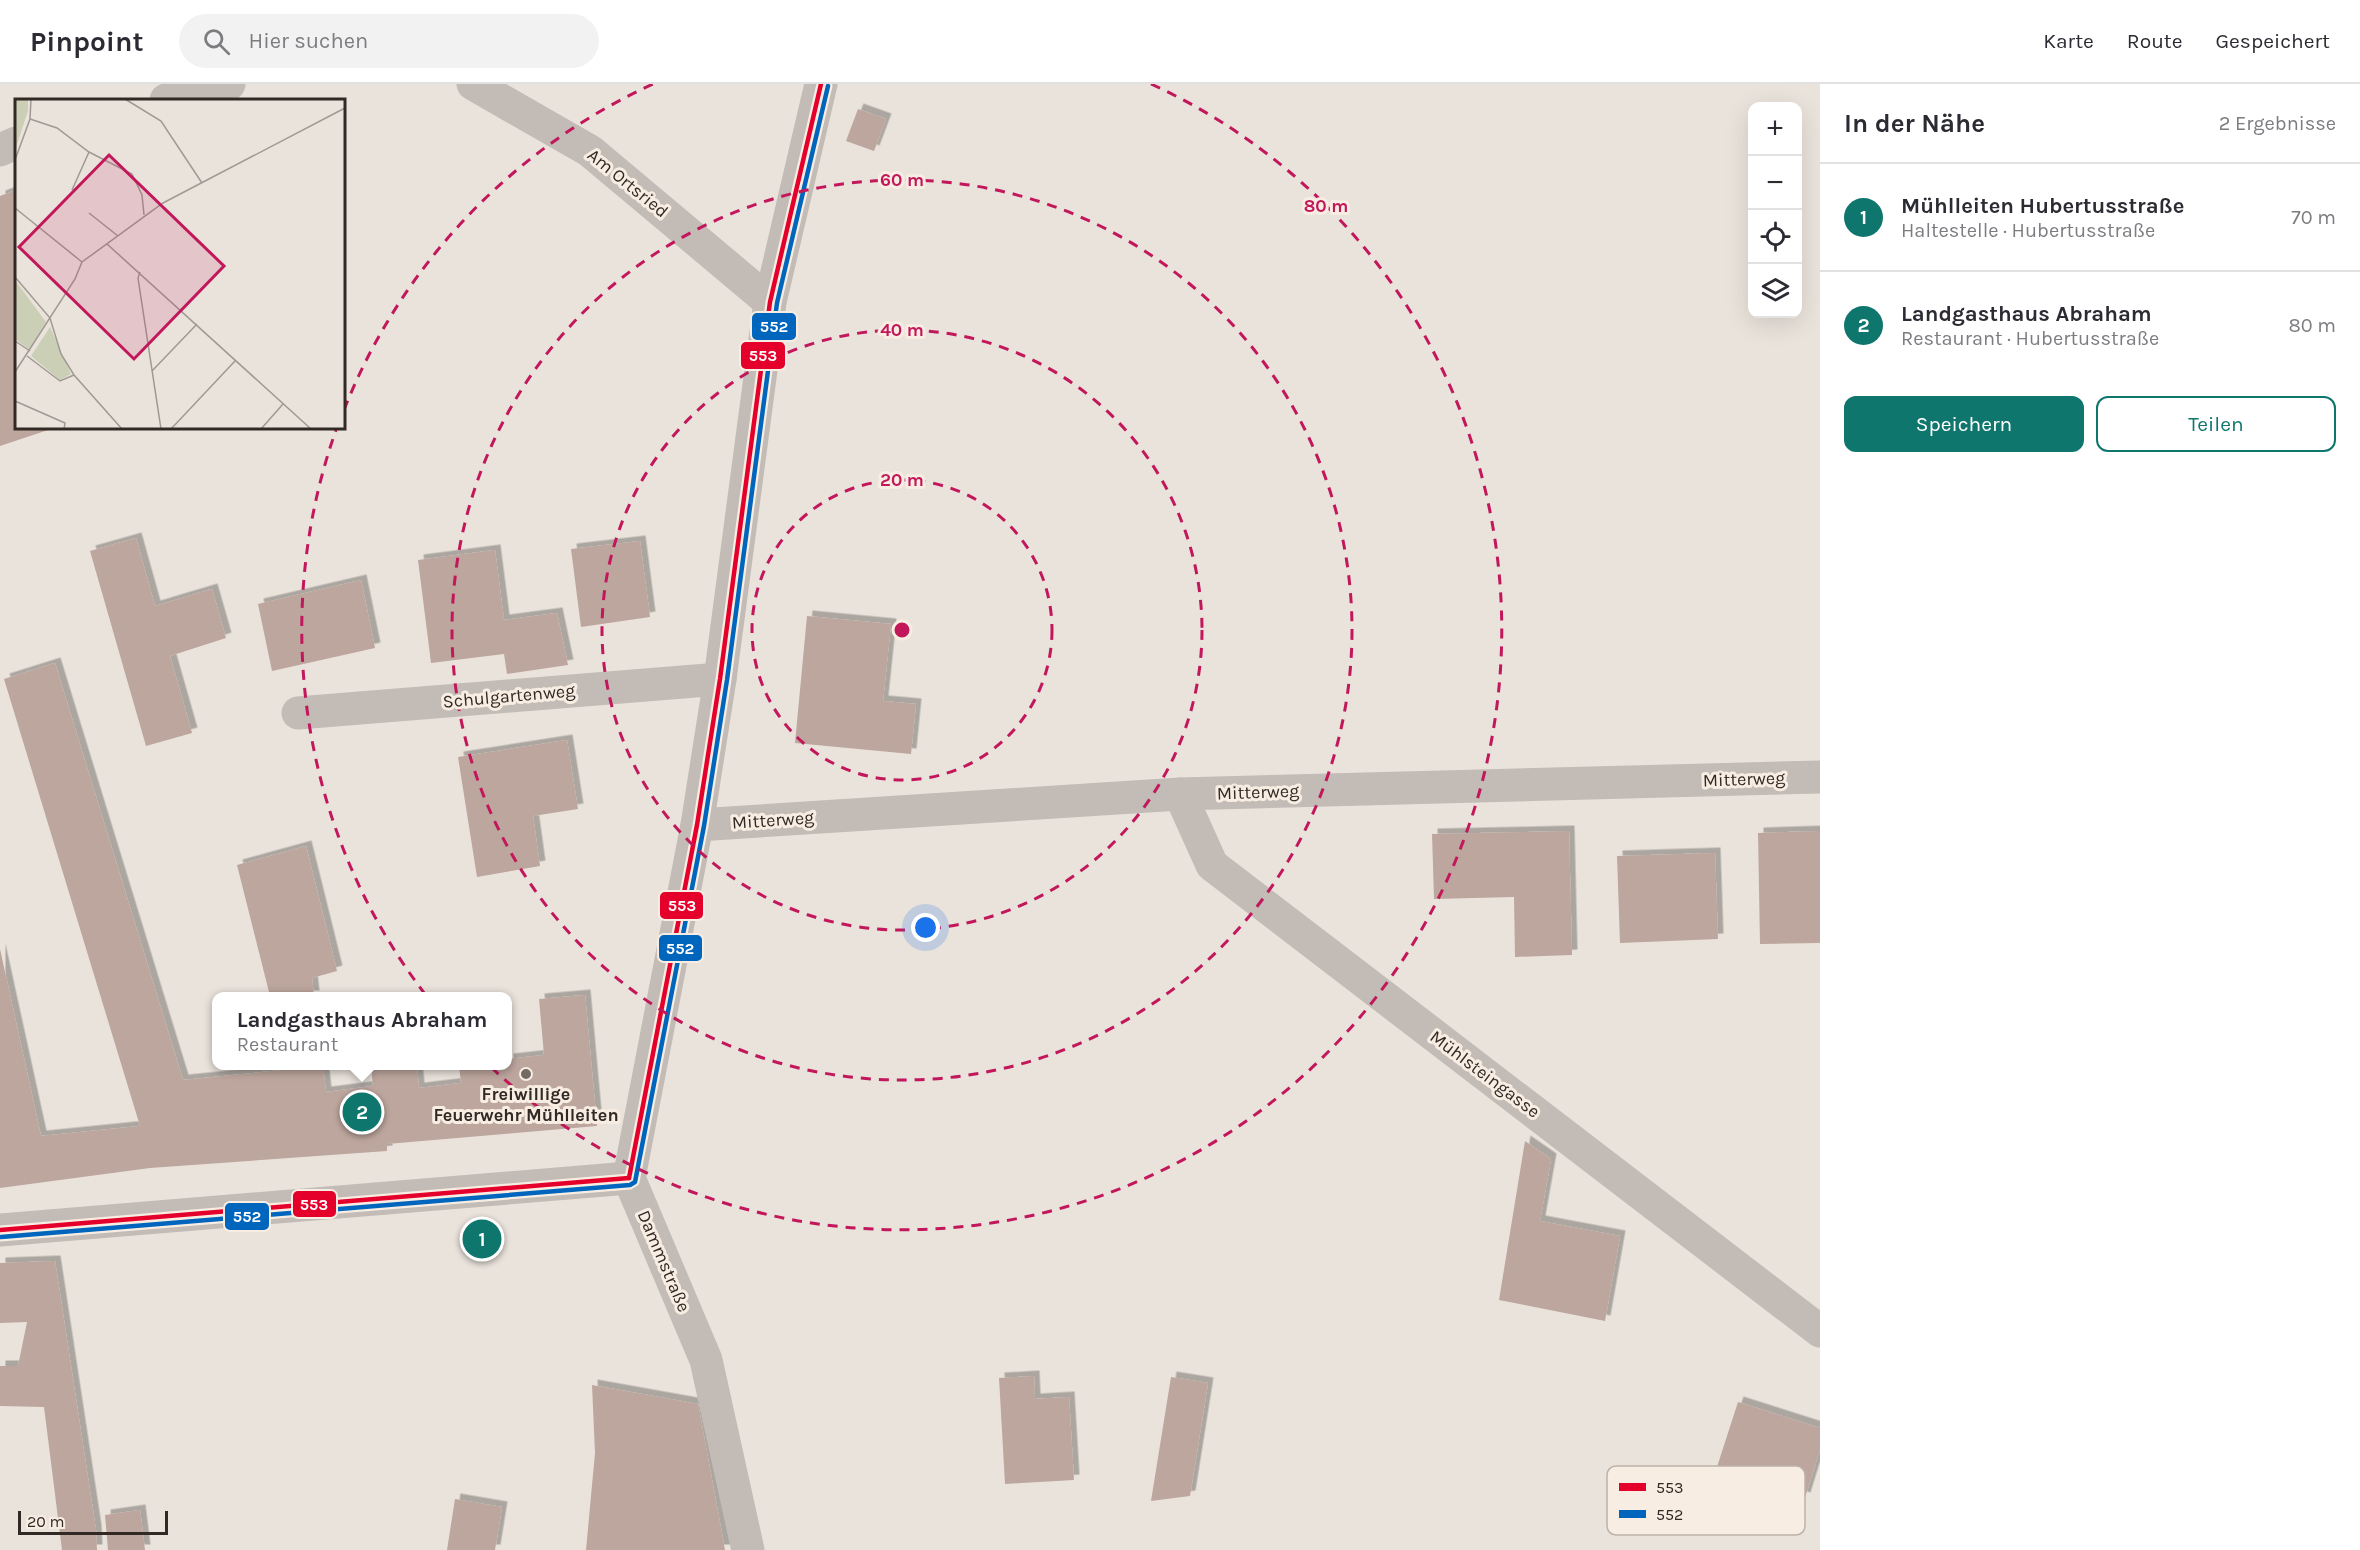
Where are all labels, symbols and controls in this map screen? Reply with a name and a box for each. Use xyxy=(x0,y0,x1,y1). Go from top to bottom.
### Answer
search box xyxy=(179,14,599,68)
text: Pinpoint xyxy=(30,25,143,58)
icon: search xyxy=(200,25,233,58)
text: Hier suchen xyxy=(248,28,368,54)
text: Karte xyxy=(2043,29,2094,53)
text: Route xyxy=(2127,29,2183,53)
text: Gespeichert xyxy=(2216,29,2330,53)
inset map xyxy=(15,99,345,429)
map controls xyxy=(1748,102,1802,318)
button: + xyxy=(1748,102,1802,156)
text: In der Nähe xyxy=(1844,108,1985,139)
text: 2 Ergebnisse xyxy=(2219,112,2336,135)
street label: Am Ortsried xyxy=(583,144,673,222)
button: − xyxy=(1748,156,1802,210)
text: 60 m xyxy=(880,169,924,191)
text: Mühlleiten Hubertusstraße xyxy=(1901,193,2185,219)
text: 80 m xyxy=(1304,195,1348,217)
text: 1 xyxy=(1860,206,1867,229)
text: 70 m xyxy=(2291,206,2336,229)
button: locate xyxy=(1748,210,1802,264)
text: Haltestelle · Hubertusstraße xyxy=(1901,219,2155,242)
button: layers xyxy=(1748,264,1802,318)
text: Landgasthaus Abraham xyxy=(1901,301,2152,327)
line badge: 552 xyxy=(751,312,797,341)
text: 2 xyxy=(1857,314,1870,337)
text: 80 m xyxy=(2288,314,2336,337)
text: 552 xyxy=(760,317,788,336)
text: 40 m xyxy=(880,319,924,341)
text: Restaurant · Hubertusstraße xyxy=(1901,327,2159,350)
line badge: 553 xyxy=(740,341,786,370)
text: 553 xyxy=(749,346,777,365)
button: Speichern xyxy=(1844,396,2084,452)
button: Teilen xyxy=(2096,396,2336,452)
text: 20 m xyxy=(880,469,924,491)
centre of rings xyxy=(892,620,912,640)
street label: Schulgartenweg xyxy=(442,679,576,713)
street label: Mitterweg xyxy=(1702,767,1786,791)
street label: Mitterweg xyxy=(1216,780,1300,804)
street label: Mitterweg xyxy=(731,806,815,834)
line badge: 553 xyxy=(659,891,704,920)
text: 553 xyxy=(668,896,696,915)
your location xyxy=(911,913,940,942)
line badge: 552 xyxy=(658,934,703,962)
text: 552 xyxy=(666,939,694,958)
popup xyxy=(212,992,512,1070)
text: Landgasthaus Abraham xyxy=(237,1007,487,1033)
street label: Mühlsteingasse xyxy=(1426,1025,1544,1123)
text: Restaurant xyxy=(237,1033,338,1056)
marker: Freiwillige Feuerwehr Mühlleiten xyxy=(519,1067,533,1081)
place label: Freiwillige Feuerwehr Mühlleiten xyxy=(433,1083,619,1126)
pin: 2 xyxy=(342,1090,382,1134)
line badge: 553 xyxy=(292,1190,337,1218)
text: 553 xyxy=(300,1195,328,1214)
line badge: 552 xyxy=(224,1202,270,1231)
text: 552 xyxy=(233,1207,261,1226)
street label: Dammstraße xyxy=(633,1207,695,1315)
pin: 1 xyxy=(462,1216,502,1262)
legend xyxy=(1607,1466,1805,1535)
text: 553 xyxy=(1656,1478,1684,1497)
text: 552 xyxy=(1656,1505,1683,1524)
scale bar xyxy=(18,1508,168,1536)
text: 20 m xyxy=(27,1512,65,1531)

